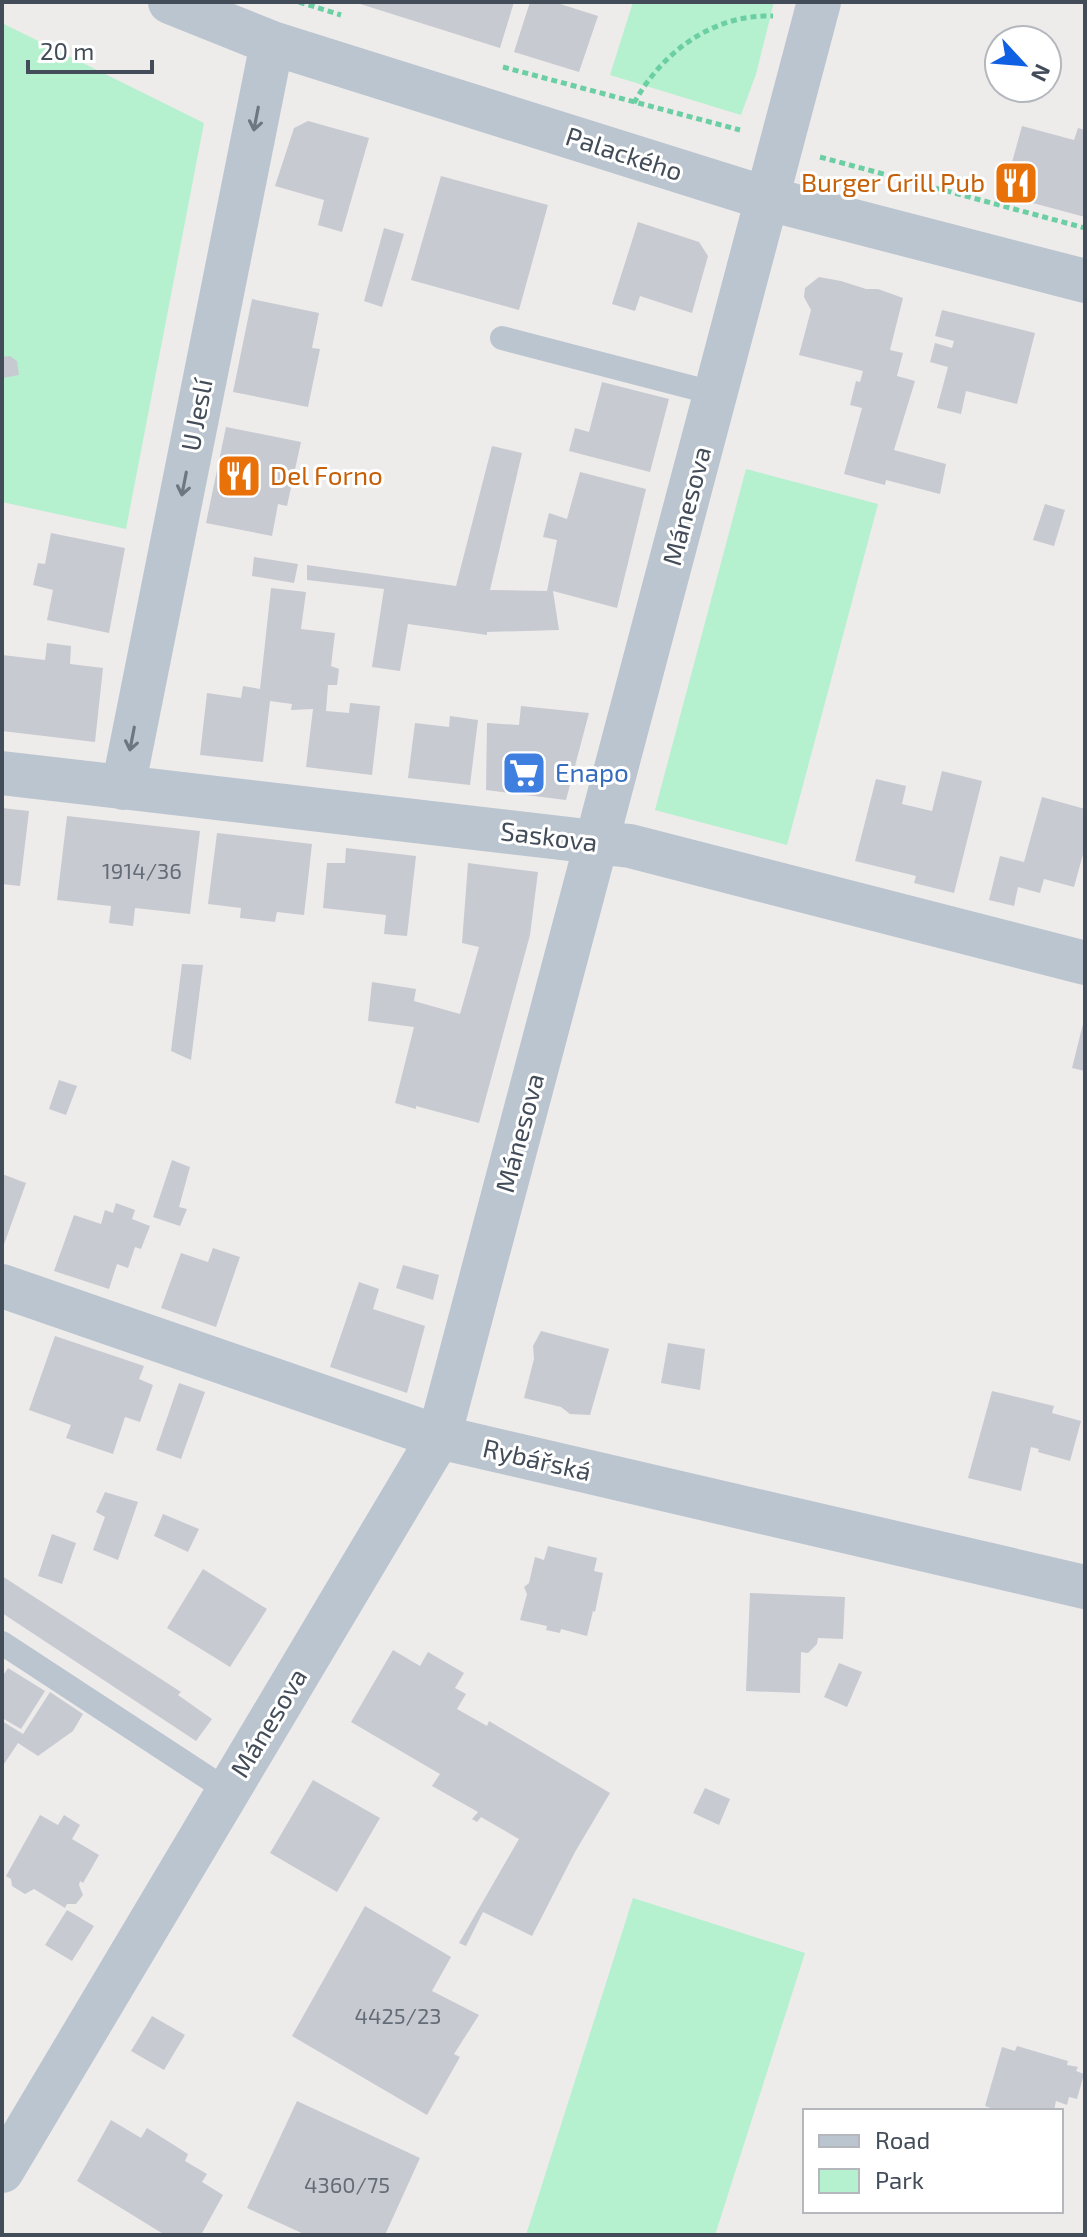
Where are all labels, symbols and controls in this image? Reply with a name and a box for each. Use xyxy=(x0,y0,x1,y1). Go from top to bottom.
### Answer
scale bar xyxy=(28,24,152,74)
north arrow xyxy=(983,24,1063,104)
text: 20 m xyxy=(40,36,94,65)
text: N xyxy=(1027,60,1057,86)
one-way arrow xyxy=(248,106,263,131)
street label: Palackého xyxy=(562,119,687,186)
restaurant icon: Burger Grill Pub xyxy=(992,159,1040,207)
place label: Burger Grill Pub xyxy=(801,166,985,197)
street label: U Jeslí xyxy=(173,375,218,453)
street label: Mánesova xyxy=(655,443,716,568)
restaurant icon: Del Forno xyxy=(215,452,263,500)
place label: Del Forno xyxy=(270,459,383,490)
one-way arrow xyxy=(175,471,190,496)
one-way arrow xyxy=(124,726,139,751)
supermarket icon: Enapo xyxy=(500,749,548,797)
place label: Enapo xyxy=(555,756,629,787)
street label: Saskova xyxy=(499,814,599,857)
house number: 1914/36 xyxy=(102,857,182,883)
street label: Mánesova xyxy=(488,1070,549,1195)
street label: Rybářská xyxy=(480,1431,594,1486)
street label: Mánesova xyxy=(223,1662,312,1782)
house number: 4425/23 xyxy=(354,2002,442,2028)
legend xyxy=(803,2109,1063,2213)
text: Road xyxy=(875,2125,930,2154)
text: Park xyxy=(875,2165,924,2194)
house number: 4360/75 xyxy=(304,2171,390,2197)

